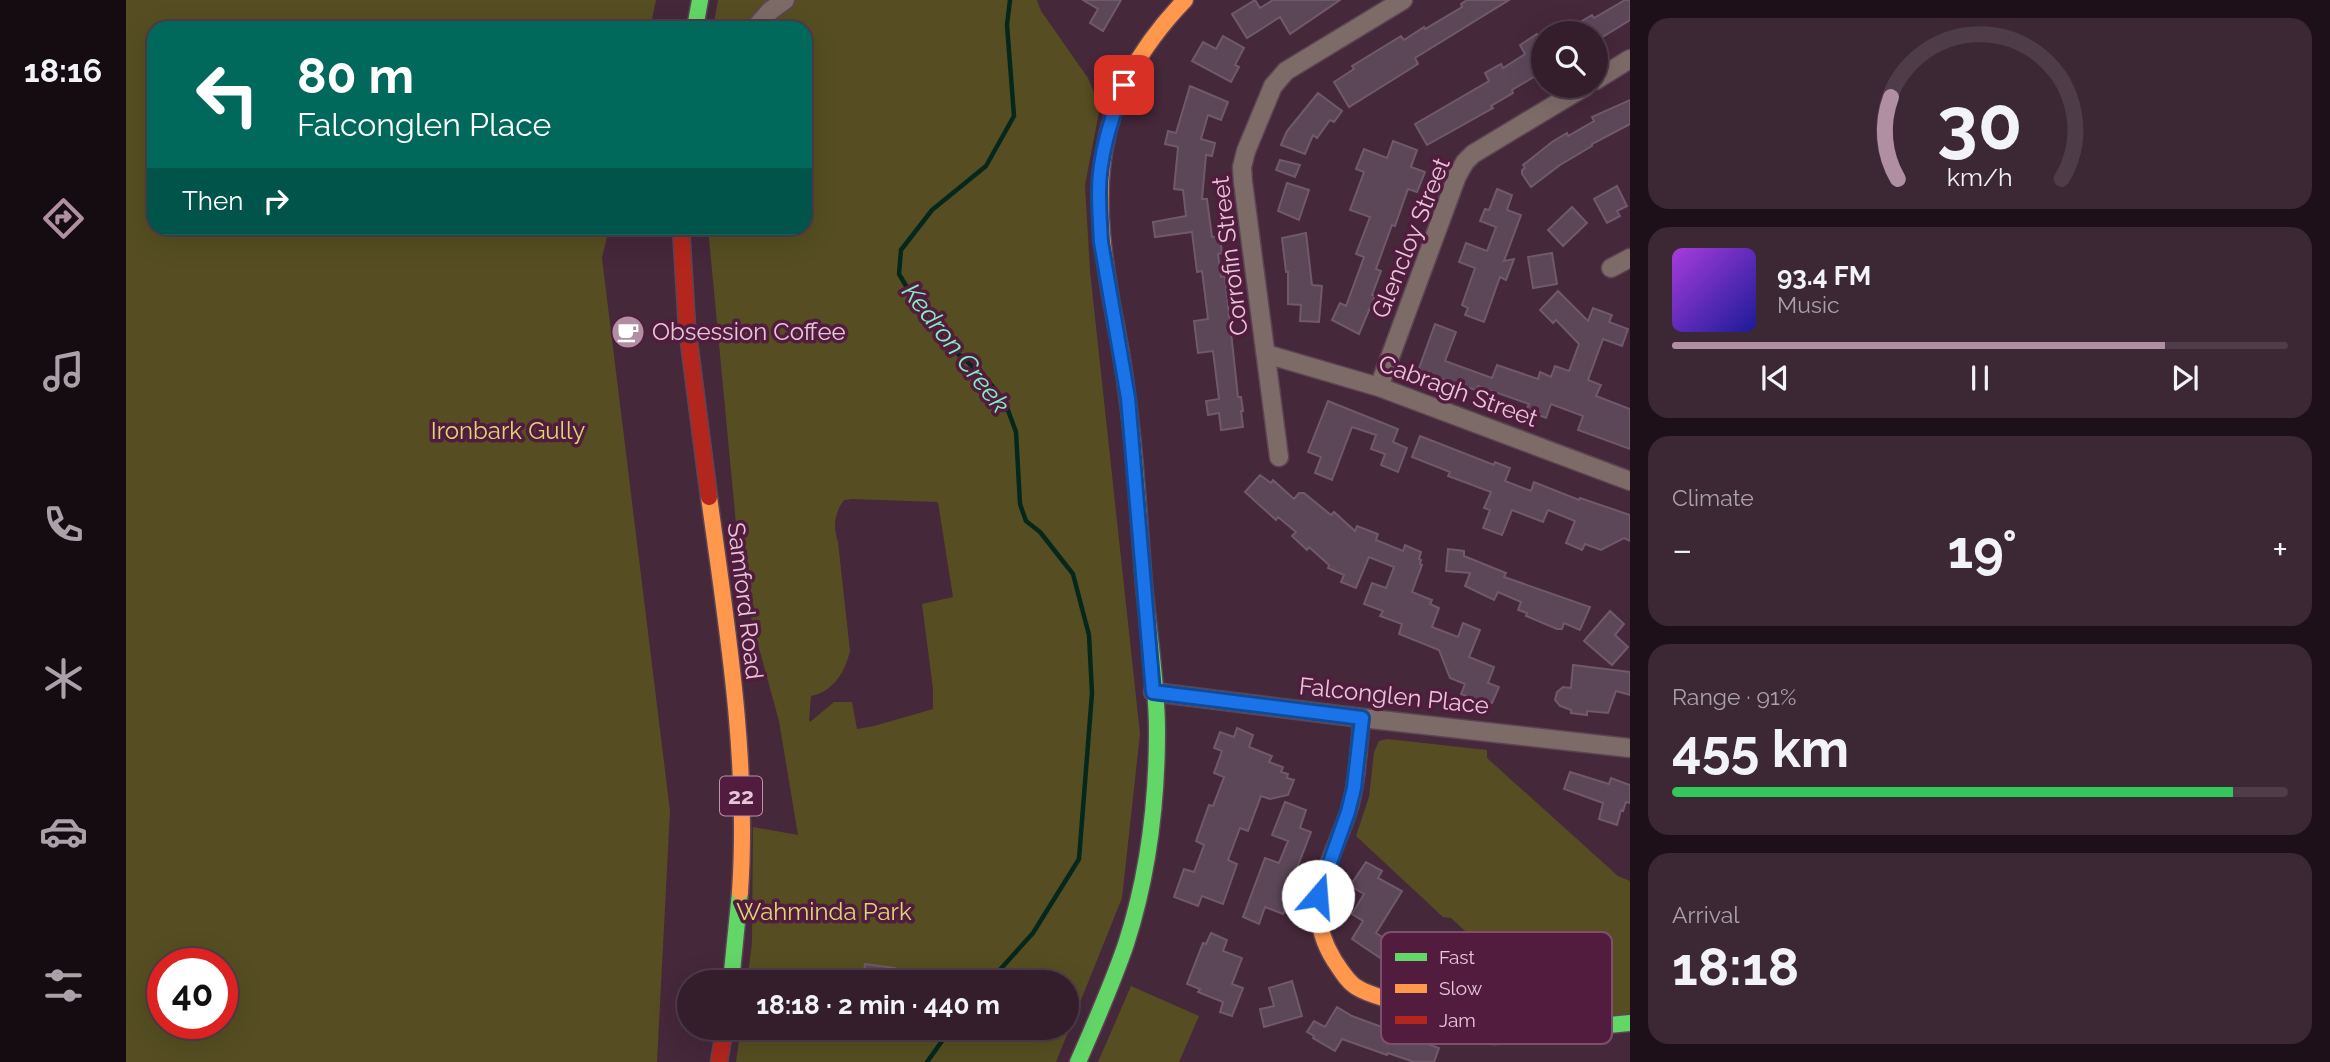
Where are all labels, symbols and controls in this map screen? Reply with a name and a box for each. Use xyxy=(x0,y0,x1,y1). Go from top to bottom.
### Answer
map controls xyxy=(1531,21,1608,98)
button: search xyxy=(1531,21,1608,98)
text: 80 m xyxy=(297,47,414,104)
icon: left xyxy=(182,49,273,140)
text: 18:16 xyxy=(24,52,102,89)
pin xyxy=(1094,55,1154,115)
icon: arrive xyxy=(1105,66,1143,104)
text: 30 xyxy=(1937,82,2023,167)
text: Falconglen Place xyxy=(297,106,551,143)
street label: Glencloy Street xyxy=(1365,153,1456,322)
text: km/h xyxy=(1947,162,2013,192)
street label: Corrofin Street xyxy=(1205,175,1254,337)
icon: right xyxy=(257,182,295,220)
text: Then xyxy=(182,186,243,216)
icon: directions xyxy=(39,194,88,243)
text: 93.4 FM xyxy=(1777,261,1871,291)
water label: Kedron Creek xyxy=(896,277,1016,419)
text: Music xyxy=(1777,291,1840,318)
cafe icon: Obsession Coffee xyxy=(609,313,647,351)
place label: Obsession Coffee xyxy=(652,317,846,346)
icon: music xyxy=(39,347,88,396)
street label: Cabragh Street xyxy=(1375,348,1542,433)
icon: previous xyxy=(1756,359,1794,397)
icon: pause xyxy=(1961,359,1999,397)
icon: next xyxy=(2166,359,2204,397)
park label: Ironbark Gully xyxy=(431,416,585,445)
text: Climate xyxy=(1672,484,1754,511)
icon: phone xyxy=(39,500,88,549)
text: 19° xyxy=(1948,519,2017,580)
street label: Samford Road xyxy=(721,521,770,681)
text: − xyxy=(1672,527,1692,572)
text: + xyxy=(2272,527,2288,572)
icon: climate xyxy=(39,654,88,703)
street label: Falconglen Place xyxy=(1298,671,1490,720)
text: Range · 91% xyxy=(1672,683,1796,710)
text: 455 km xyxy=(1672,718,1849,779)
road number: 22 xyxy=(720,776,762,816)
icon: car xyxy=(39,807,88,856)
position arrow xyxy=(1281,859,1355,933)
park label: Wahminda Park xyxy=(736,897,912,926)
text: Arrival xyxy=(1672,901,1739,928)
legend xyxy=(1381,932,1612,1044)
text: 18:18 xyxy=(1672,936,1799,997)
text: Fast xyxy=(1439,946,1475,968)
speed limit sign: 40 xyxy=(147,948,238,1039)
icon: filters xyxy=(39,961,88,1010)
text: Slow xyxy=(1439,977,1483,999)
text: 18:18 · 2 min · 440 m xyxy=(756,990,1000,1020)
text: Jam xyxy=(1439,1009,1476,1031)

